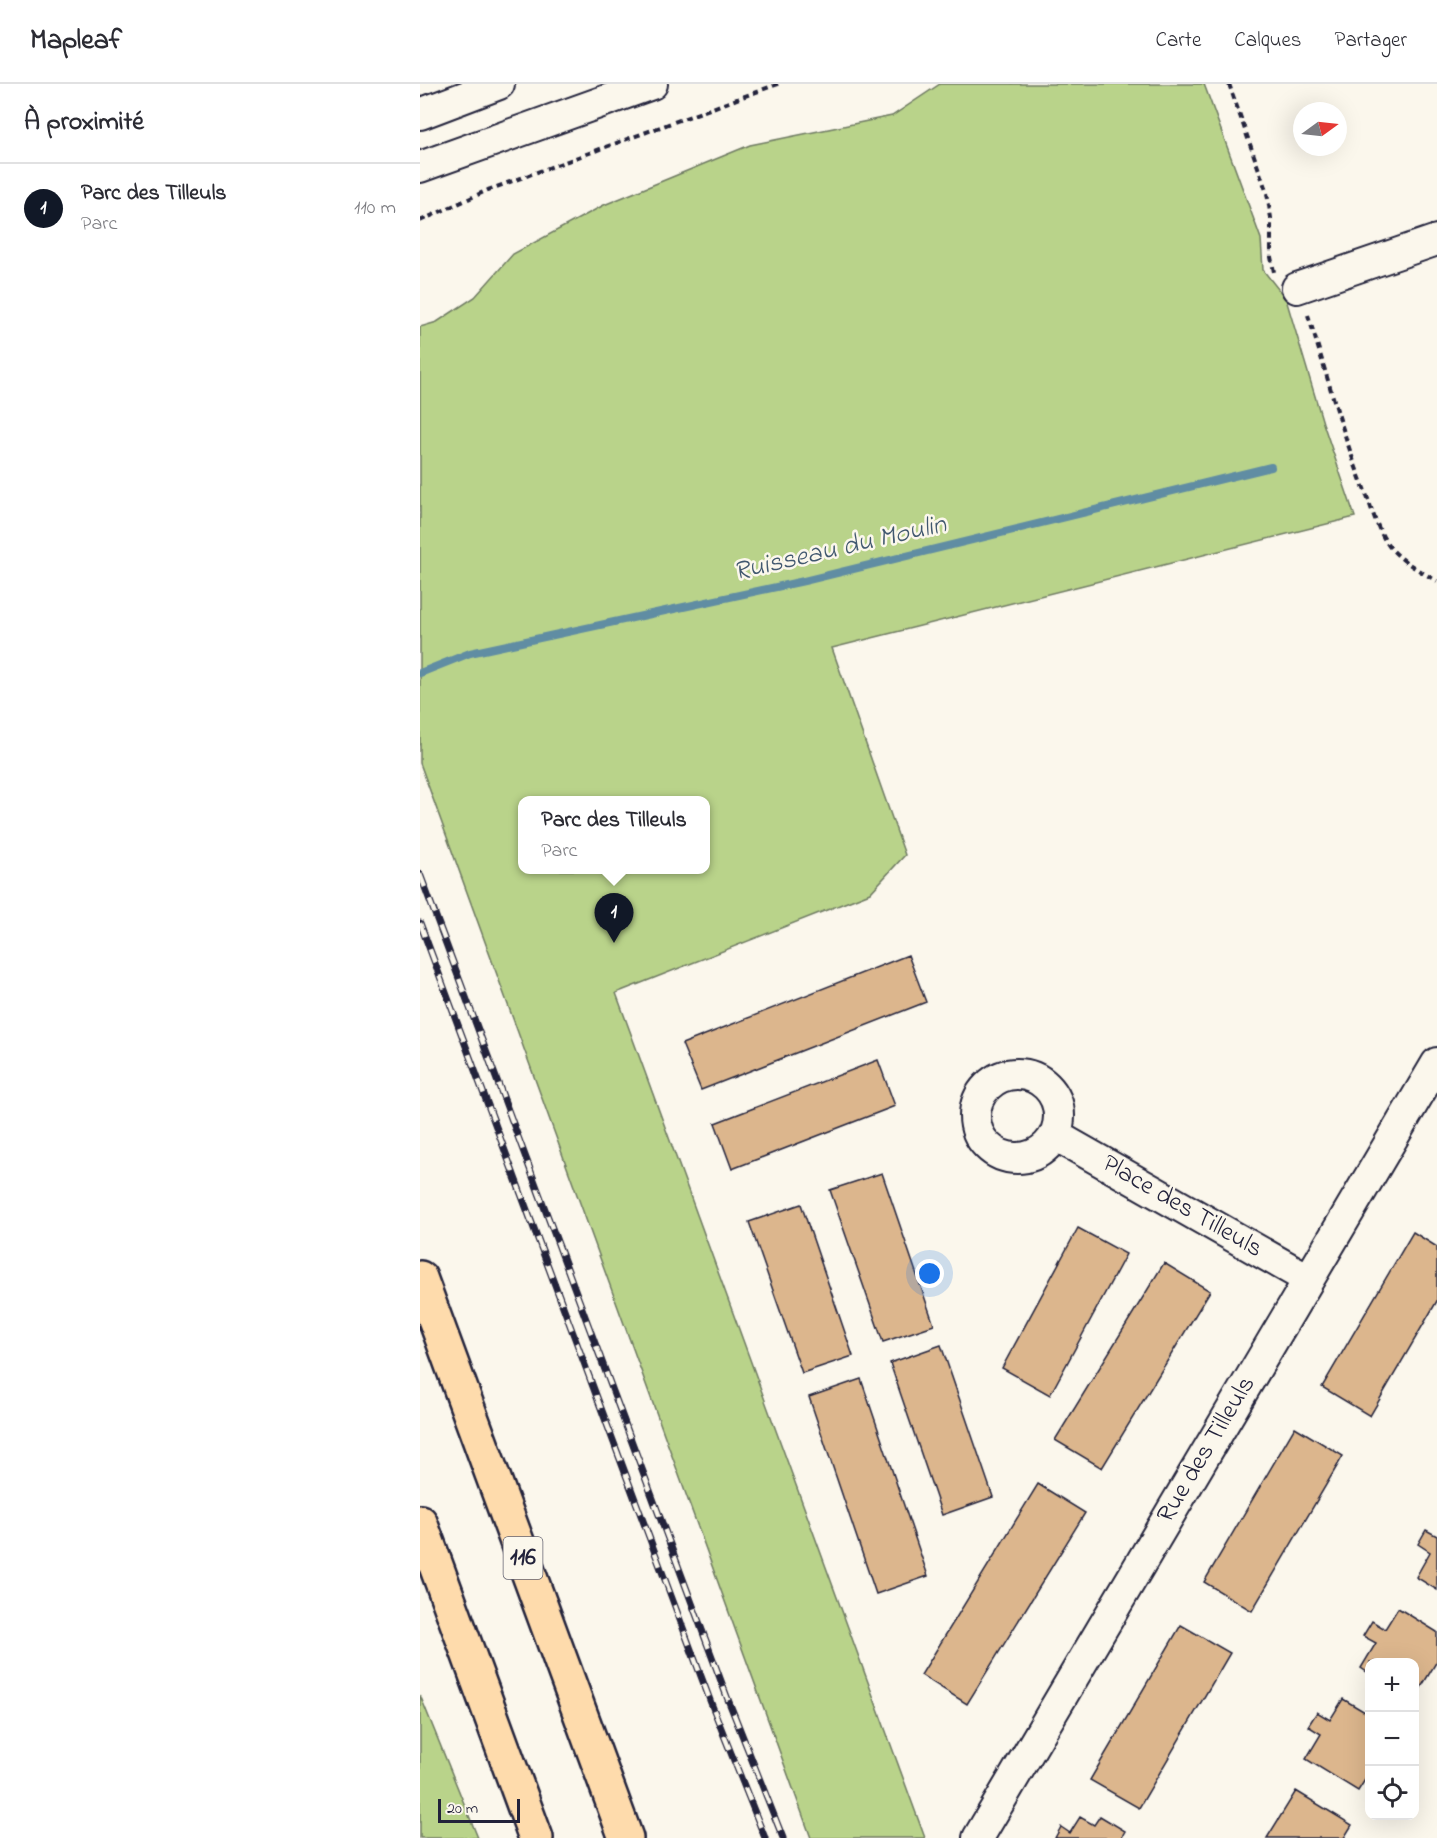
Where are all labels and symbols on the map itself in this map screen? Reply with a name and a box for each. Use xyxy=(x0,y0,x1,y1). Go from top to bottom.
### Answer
north arrow xyxy=(1293,102,1347,156)
water label: Ruisseau du Moulin xyxy=(730,505,951,592)
pin: 1 xyxy=(594,894,634,943)
street label: Place des Tilleuls xyxy=(1095,1146,1269,1268)
your location xyxy=(915,1259,944,1288)
street label: Rue des Tilleuls xyxy=(1148,1369,1266,1531)
road number: 116 xyxy=(504,1537,542,1579)
scale bar xyxy=(438,1796,520,1824)

